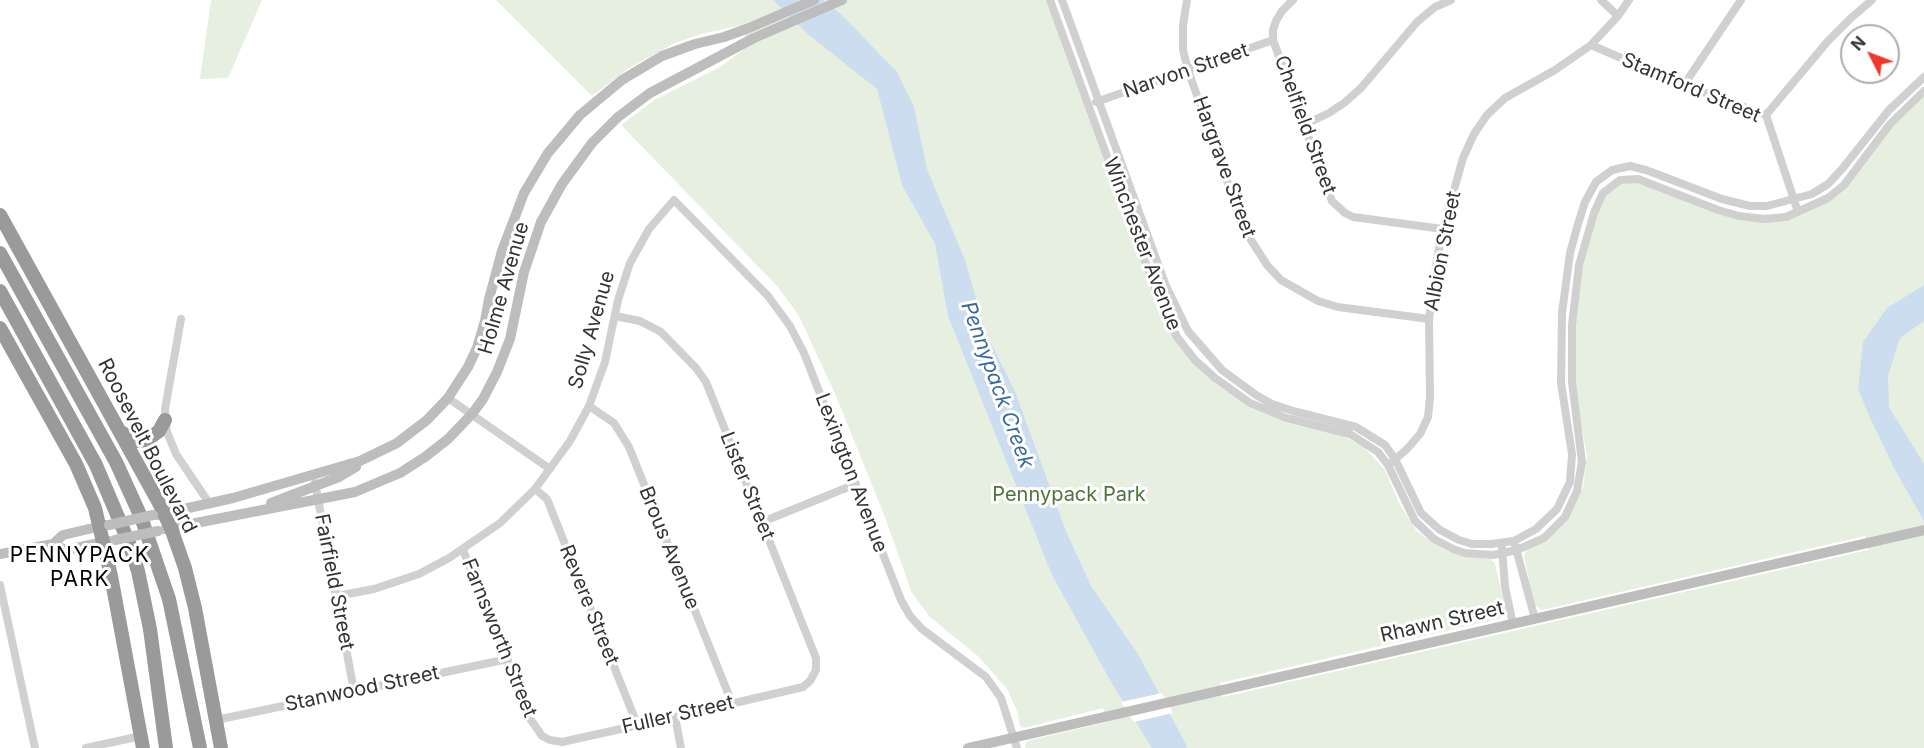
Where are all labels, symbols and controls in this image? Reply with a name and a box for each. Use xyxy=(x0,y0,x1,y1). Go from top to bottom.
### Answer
north arrow xyxy=(1840,24,1900,84)
text: N xyxy=(1847,32,1870,55)
street label: Narvon Street xyxy=(1120,38,1252,104)
street label: Stamford Street xyxy=(1618,48,1764,128)
street label: Chelfield Street xyxy=(1269,52,1341,198)
street label: Hargrave Street xyxy=(1187,93,1261,241)
street label: Winchester Avenue xyxy=(1098,154,1186,334)
street label: Albion Street xyxy=(1420,189,1466,313)
street label: Holme Avenue xyxy=(474,219,534,357)
street label: Solly Avenue xyxy=(564,268,620,392)
water label: Pennypack Creek xyxy=(955,298,1039,472)
street label: Roosevelt Boulevard xyxy=(92,355,202,537)
street label: Lexington Avenue xyxy=(810,390,892,556)
street label: Lister Street xyxy=(714,429,780,543)
street label: Brous Avenue xyxy=(633,483,705,613)
park label: Pennypack Park xyxy=(992,483,1146,507)
street label: Fairfield Street xyxy=(309,512,359,652)
street label: Revere Street xyxy=(554,542,624,668)
district label: PENNYPACK PARK xyxy=(10,543,150,593)
street label: Farnsworth Street xyxy=(456,555,542,721)
street label: Rhawn Street xyxy=(1378,596,1506,648)
street label: Stanwood Street xyxy=(283,661,441,717)
street label: Fuller Street xyxy=(620,690,736,740)

